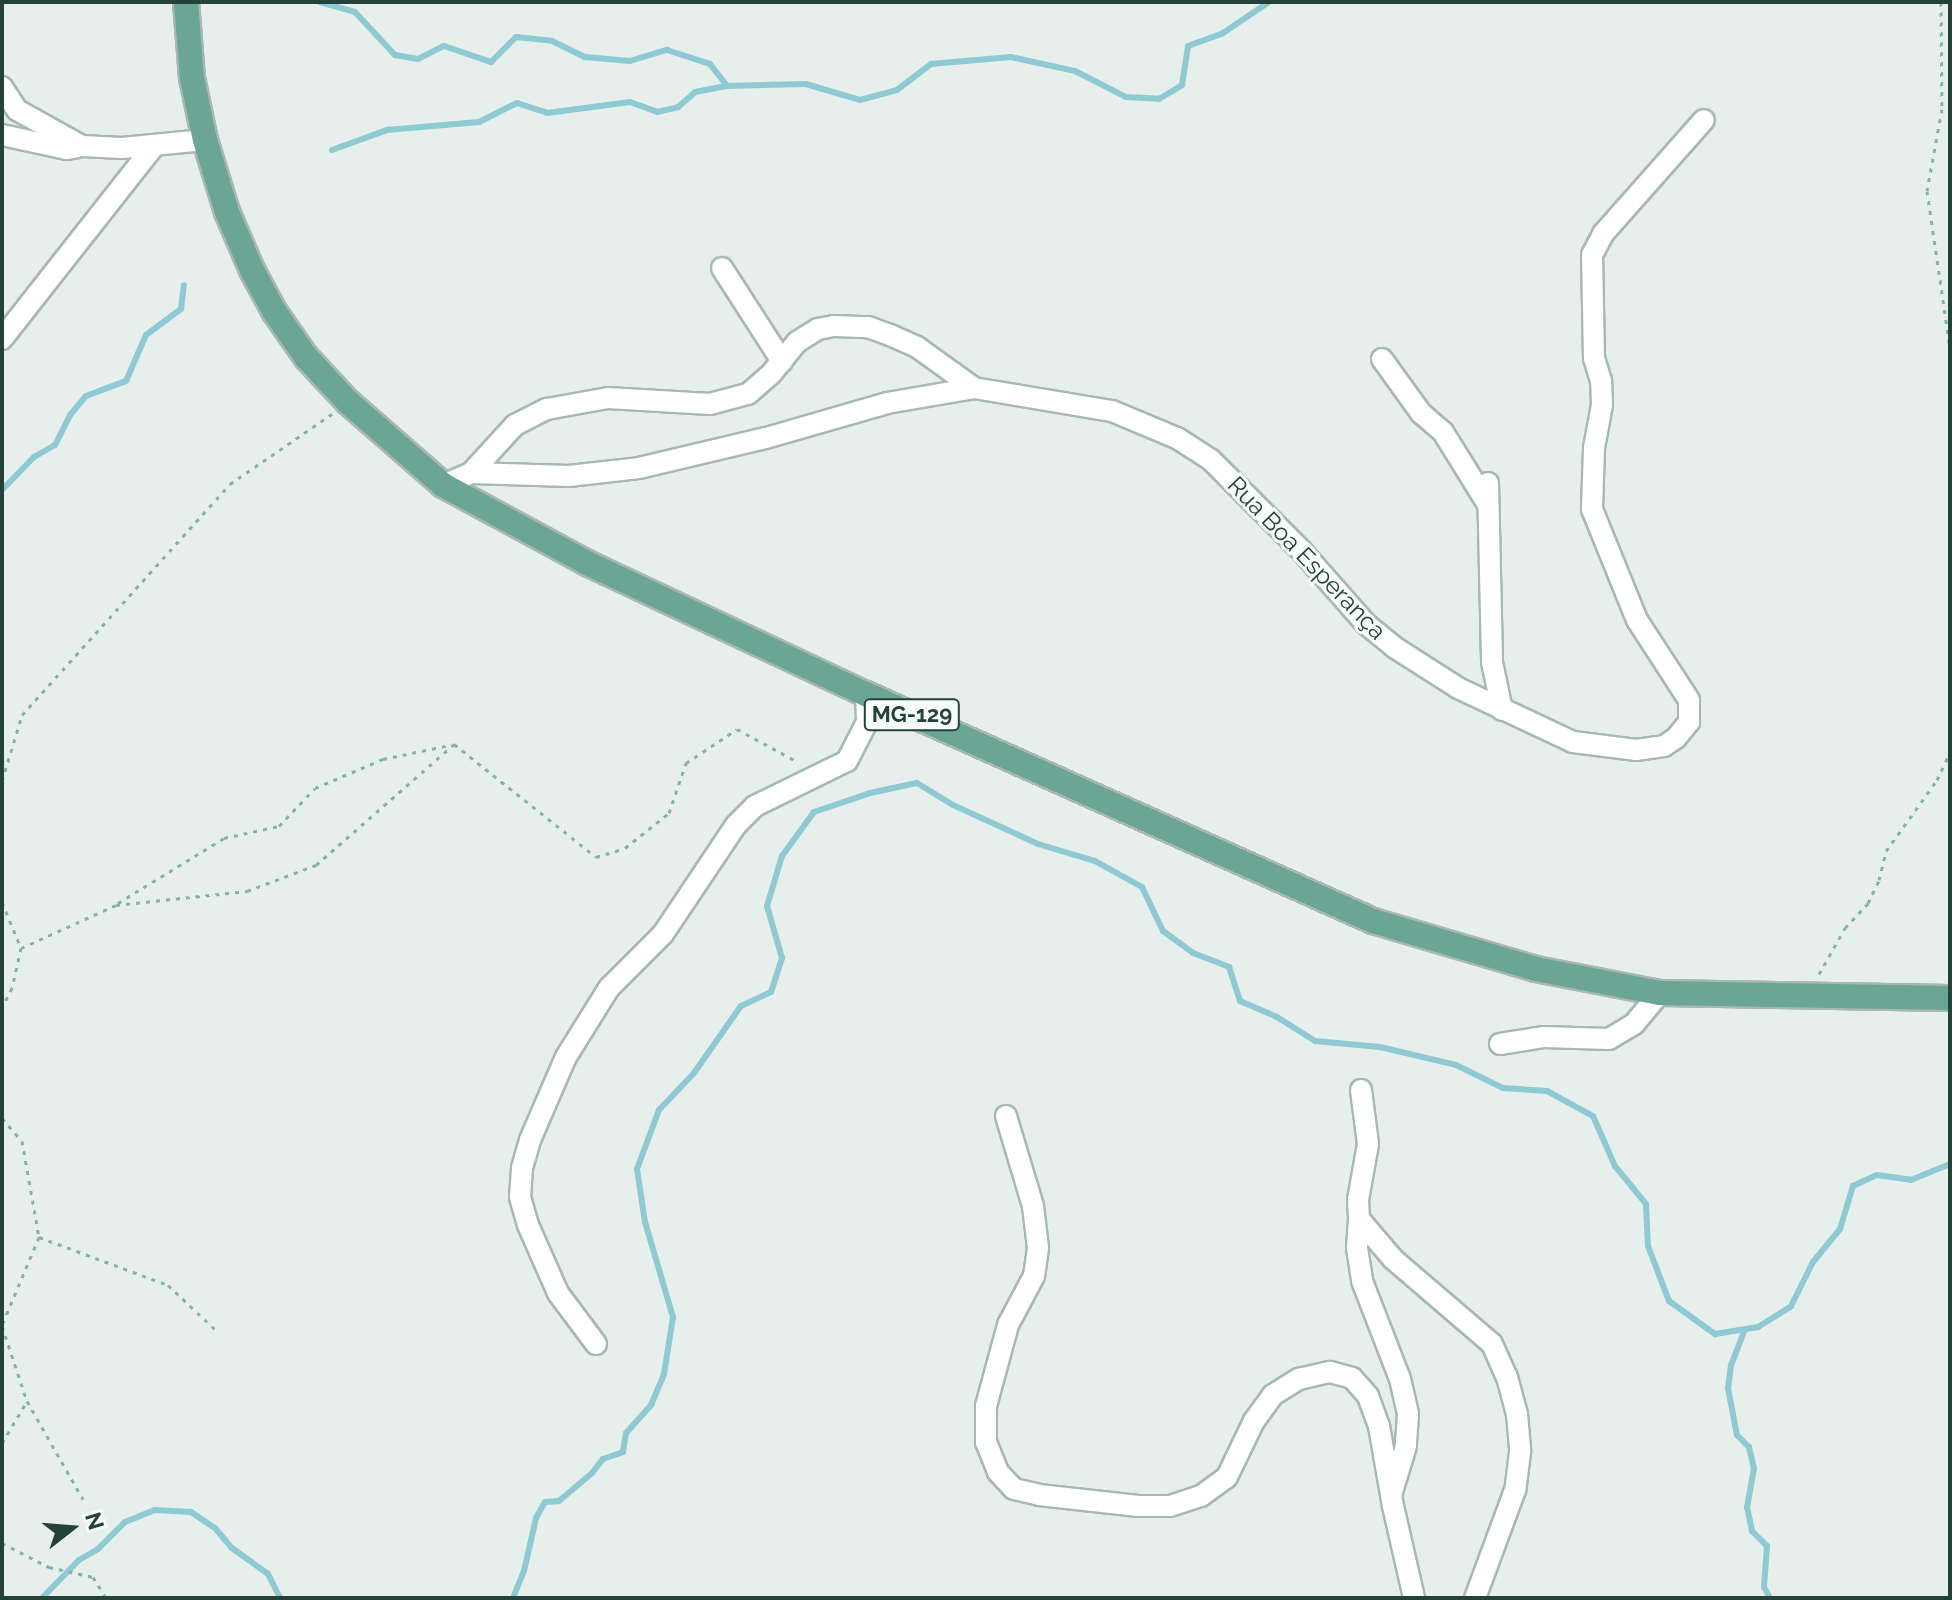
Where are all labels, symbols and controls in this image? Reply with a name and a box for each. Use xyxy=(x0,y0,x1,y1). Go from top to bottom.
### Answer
street label: Rua Boa Esperança xyxy=(1222,471,1392,645)
road number: MG-129 xyxy=(862,697,962,733)
north arrow xyxy=(32,1488,112,1568)
text: N xyxy=(80,1509,110,1533)

